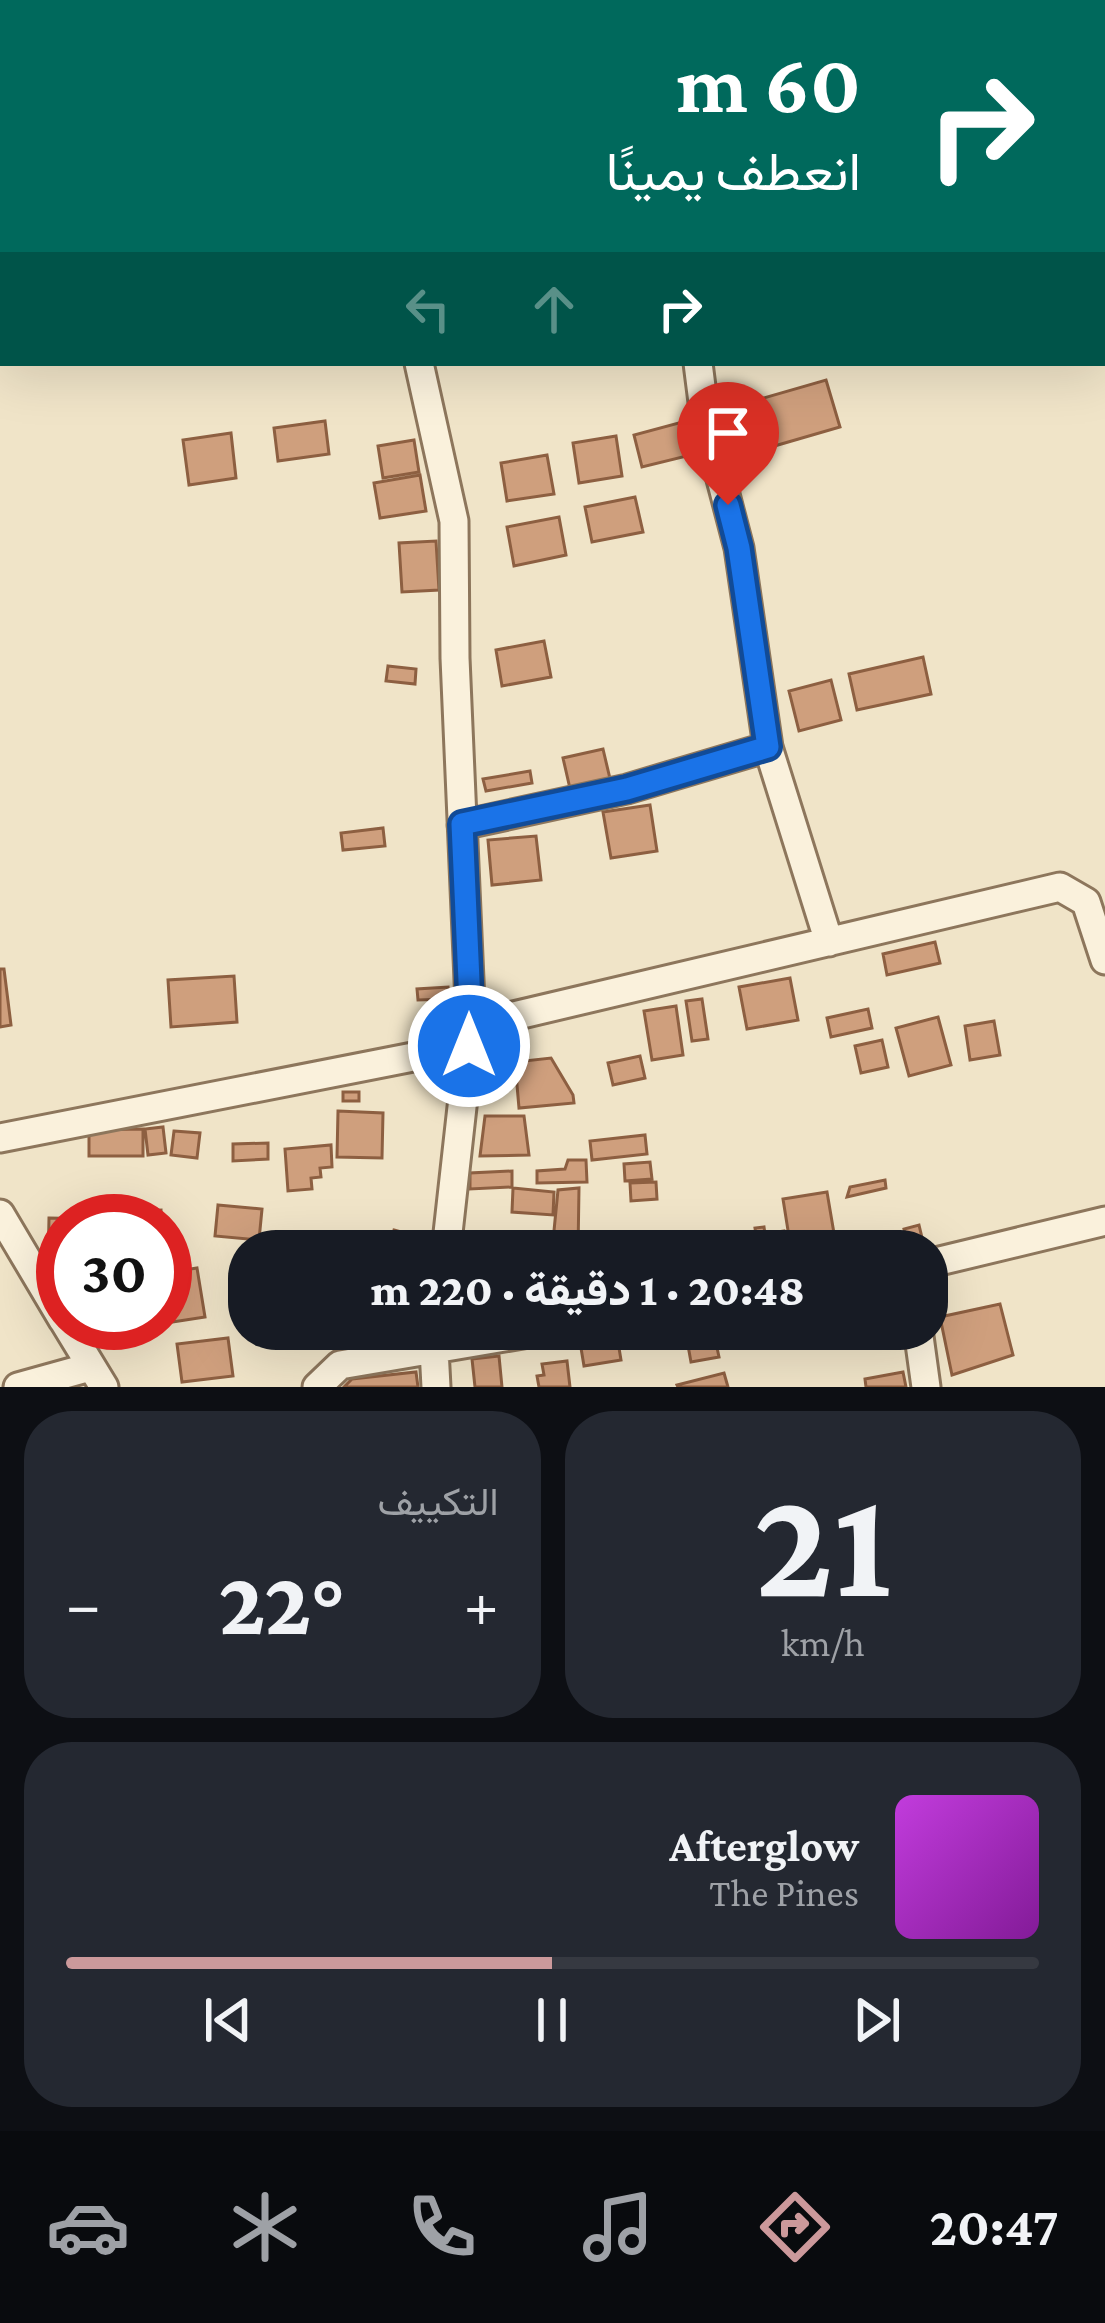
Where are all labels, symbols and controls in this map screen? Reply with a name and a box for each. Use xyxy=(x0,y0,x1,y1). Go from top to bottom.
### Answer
text: 60 m xyxy=(677,37,861,130)
icon: right xyxy=(903,48,1059,204)
text: انعطف يمينًا xyxy=(606,142,861,202)
icon: left xyxy=(395,276,461,342)
icon: ahead xyxy=(521,276,587,342)
icon: right xyxy=(647,276,713,342)
pin xyxy=(677,382,779,505)
icon: arrive xyxy=(695,400,761,466)
position arrow xyxy=(406,983,532,1109)
speed limit sign: 30 xyxy=(36,1194,192,1350)
text: 20:48 · 1 دقيقة · 220 m xyxy=(371,1265,805,1315)
text: 21 xyxy=(754,1456,892,1630)
text: التكييف xyxy=(378,1480,499,1523)
text: 22° xyxy=(219,1553,346,1653)
text: − xyxy=(66,1567,101,1640)
text: + xyxy=(464,1567,499,1640)
text: km/h xyxy=(781,1621,865,1664)
text: Afterglow xyxy=(669,1821,859,1871)
text: The Pines xyxy=(709,1871,859,1914)
icon: previous xyxy=(195,1987,261,2053)
icon: pause xyxy=(519,1987,585,2053)
icon: next xyxy=(844,1987,910,2053)
icon: car xyxy=(46,2185,130,2269)
icon: climate xyxy=(223,2185,307,2269)
icon: phone xyxy=(400,2185,484,2269)
icon: music xyxy=(576,2185,660,2269)
icon: directions xyxy=(753,2185,837,2269)
text: 20:47 xyxy=(929,2197,1059,2257)

